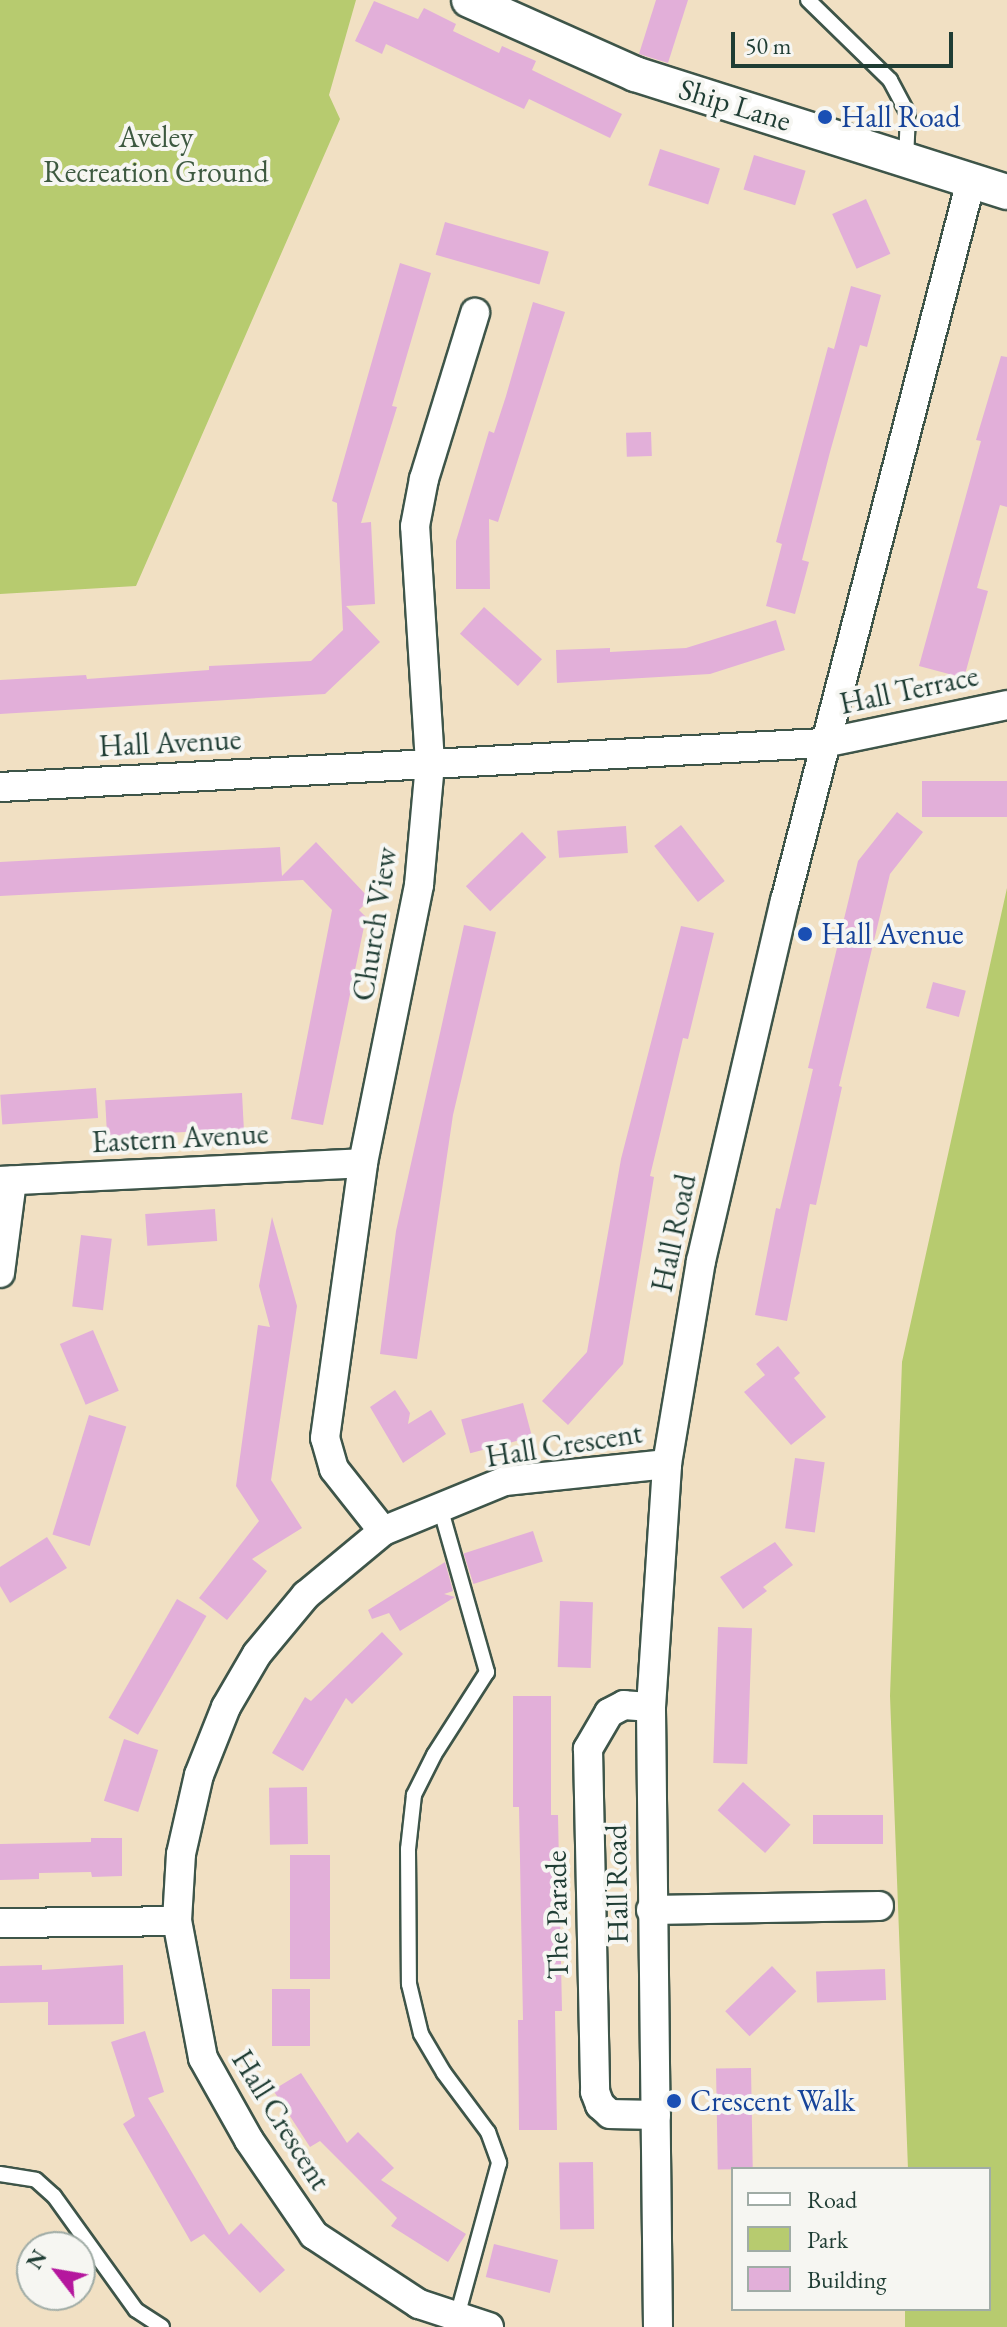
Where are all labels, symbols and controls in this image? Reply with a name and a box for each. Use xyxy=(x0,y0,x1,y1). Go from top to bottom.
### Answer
scale bar xyxy=(735,16,957,66)
text: 50 m xyxy=(745,30,792,61)
street label: Ship Lane xyxy=(675,71,795,139)
place label: Hall Road xyxy=(841,99,960,135)
marker: Hall Road xyxy=(816,108,834,126)
park label: Aveley Recreation Ground xyxy=(43,119,269,190)
street label: Hall Terrace xyxy=(836,658,982,722)
street label: Hall Avenue xyxy=(98,721,242,765)
street label: Church View xyxy=(345,844,405,1004)
place label: Hall Avenue xyxy=(821,916,964,952)
marker: Hall Avenue xyxy=(796,925,814,943)
street label: Eastern Avenue xyxy=(91,1115,269,1161)
street label: Hall Road xyxy=(644,1171,704,1295)
street label: Hall Crescent xyxy=(483,1415,645,1475)
street label: Hall Road xyxy=(598,1824,636,1944)
street label: The Parade xyxy=(538,1850,576,1980)
street label: Hall Crescent xyxy=(224,2043,338,2197)
place label: Crescent Walk xyxy=(690,2083,855,2119)
marker: Crescent Walk xyxy=(665,2092,683,2110)
legend xyxy=(731,2167,991,2311)
text: Road xyxy=(807,2184,857,2215)
text: Park xyxy=(807,2224,848,2255)
north arrow xyxy=(16,2231,96,2311)
text: N xyxy=(20,2244,54,2275)
text: Building xyxy=(807,2264,887,2295)

